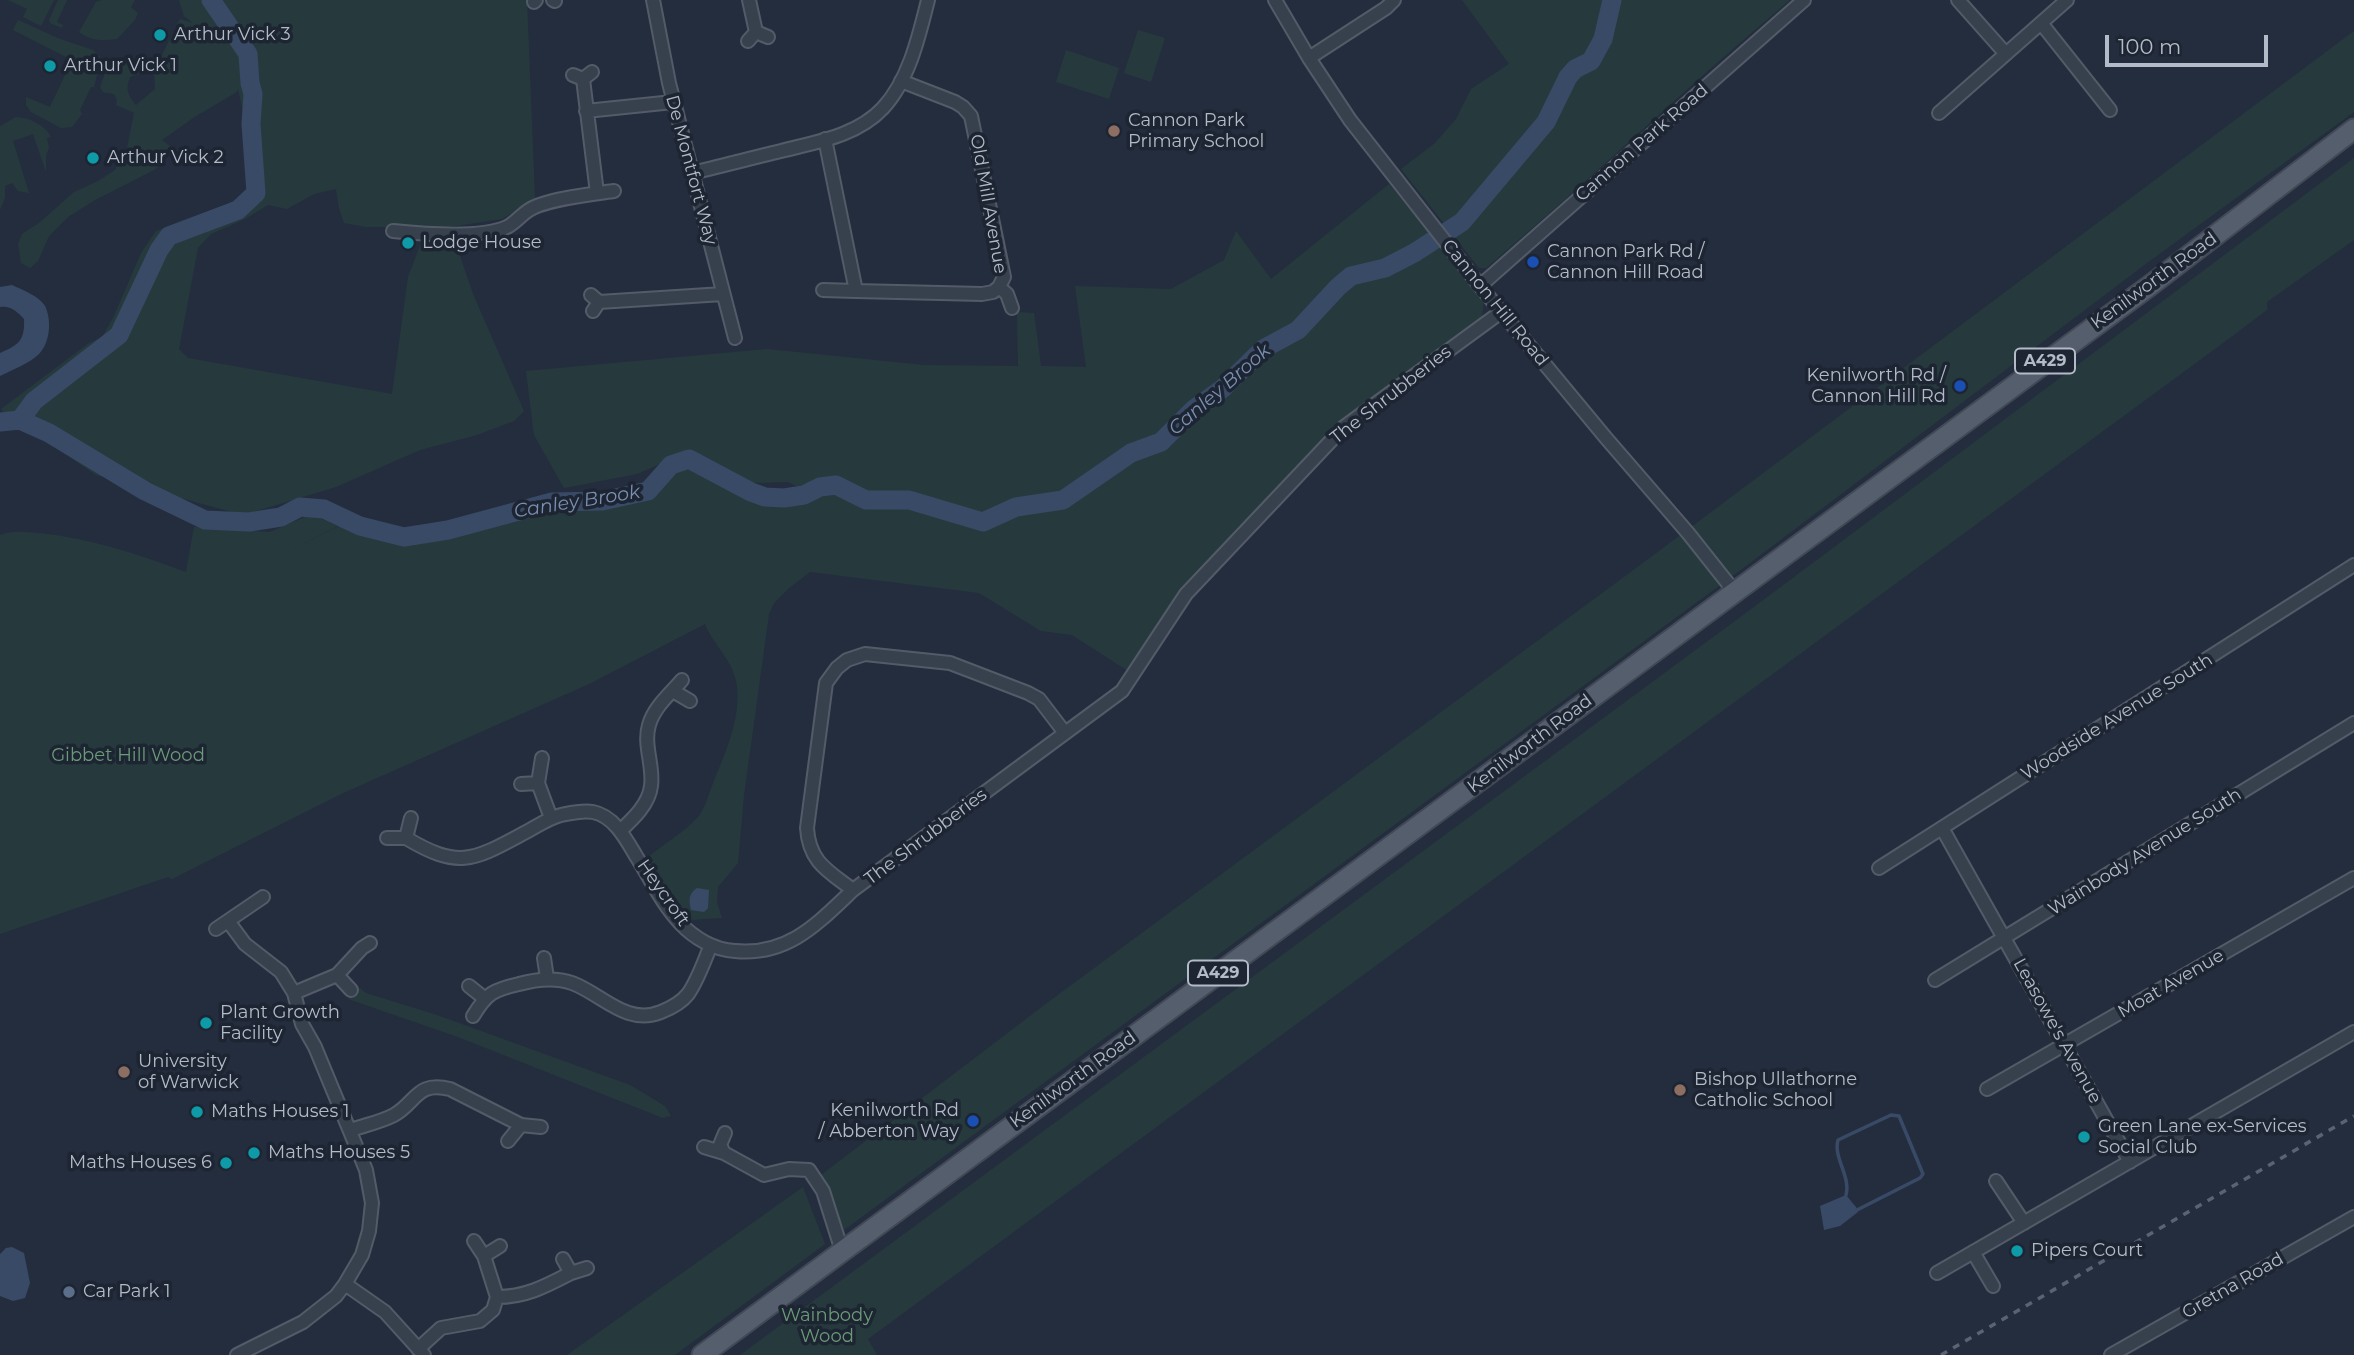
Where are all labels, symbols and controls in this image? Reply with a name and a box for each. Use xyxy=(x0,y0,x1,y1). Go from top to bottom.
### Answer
scale bar xyxy=(2109,21,2272,65)
place label: Arthur Vick 3 xyxy=(174,24,291,46)
marker: Arthur Vick 3 xyxy=(152,27,168,43)
text: 100 m xyxy=(2118,34,2181,59)
place label: Arthur Vick 1 xyxy=(64,55,177,77)
marker: Arthur Vick 1 xyxy=(42,58,58,74)
street label: Cannon Park Road xyxy=(1571,80,1713,206)
street label: De Montfort Way xyxy=(661,93,721,247)
place label: Cannon Park Primary School xyxy=(1128,110,1264,152)
marker: Cannon Park Primary School xyxy=(1106,123,1122,139)
street label: Old Mill Avenue xyxy=(965,133,1011,275)
place label: Arthur Vick 2 xyxy=(107,147,224,169)
marker: Arthur Vick 2 xyxy=(85,150,101,166)
street label: Kenilworth Road xyxy=(2087,228,2221,334)
place label: Lodge House xyxy=(422,232,542,254)
marker: Lodge House xyxy=(400,235,416,251)
street label: Cannon Hill Road xyxy=(1437,235,1553,371)
place label: Cannon Park Rd / Cannon Hill Road xyxy=(1547,241,1705,284)
marker: Cannon Park Rd / Cannon Hill Road xyxy=(1525,254,1541,270)
water label: Canley Brook xyxy=(1164,340,1276,440)
street label: The Shrubberies xyxy=(1326,341,1456,449)
road number: A429 xyxy=(2015,348,2075,374)
place label: Kenilworth Rd / Cannon Hill Rd xyxy=(1806,365,1946,408)
marker: Kenilworth Rd / Cannon Hill Rd xyxy=(1952,378,1968,394)
water label: Canley Brook xyxy=(512,481,642,523)
street label: Woodside Avenue South xyxy=(2017,649,2217,785)
street label: Kenilworth Road xyxy=(1463,690,1597,798)
park label: Gibbet Hill Wood xyxy=(51,745,205,767)
street label: The Shrubberies xyxy=(861,784,991,890)
street label: Wainbody Avenue South xyxy=(2045,784,2245,920)
street label: Heycroft xyxy=(632,855,694,931)
street label: Moat Avenue xyxy=(2114,945,2228,1023)
street label: Leasowe's Avenue xyxy=(2008,955,2106,1107)
road number: A429 xyxy=(1188,960,1248,986)
place label: Plant Growth Facility xyxy=(220,1002,340,1044)
marker: Plant Growth Facility xyxy=(198,1015,214,1031)
street label: Kenilworth Road xyxy=(1006,1027,1140,1133)
place label: University of Warwick xyxy=(138,1051,239,1094)
marker: University of Warwick xyxy=(116,1064,132,1080)
place label: Bishop Ullathorne Catholic School xyxy=(1694,1069,1857,1112)
marker: Bishop Ullathorne Catholic School xyxy=(1672,1082,1688,1098)
place label: Kenilworth Rd / Abberton Way xyxy=(818,1100,959,1142)
place label: Maths Houses 1 xyxy=(211,1101,349,1123)
marker: Maths Houses 1 xyxy=(189,1104,205,1120)
marker: Kenilworth Rd / Abberton Way xyxy=(965,1113,981,1129)
place label: Green Lane ex-Services Social Club xyxy=(2098,1116,2307,1158)
marker: Green Lane ex-Services Social Club xyxy=(2076,1129,2092,1145)
place label: Maths Houses 5 xyxy=(268,1142,410,1164)
marker: Maths Houses 5 xyxy=(246,1145,262,1161)
place label: Maths Houses 6 xyxy=(69,1152,212,1174)
marker: Maths Houses 6 xyxy=(218,1155,234,1171)
place label: Pipers Court xyxy=(2031,1240,2143,1262)
marker: Pipers Court xyxy=(2009,1243,2025,1259)
street label: Gretna Road xyxy=(2178,1248,2288,1324)
place label: Car Park 1 xyxy=(83,1281,171,1303)
marker: Car Park 1 xyxy=(61,1284,77,1300)
park label: Wainbody Wood xyxy=(781,1305,873,1348)

